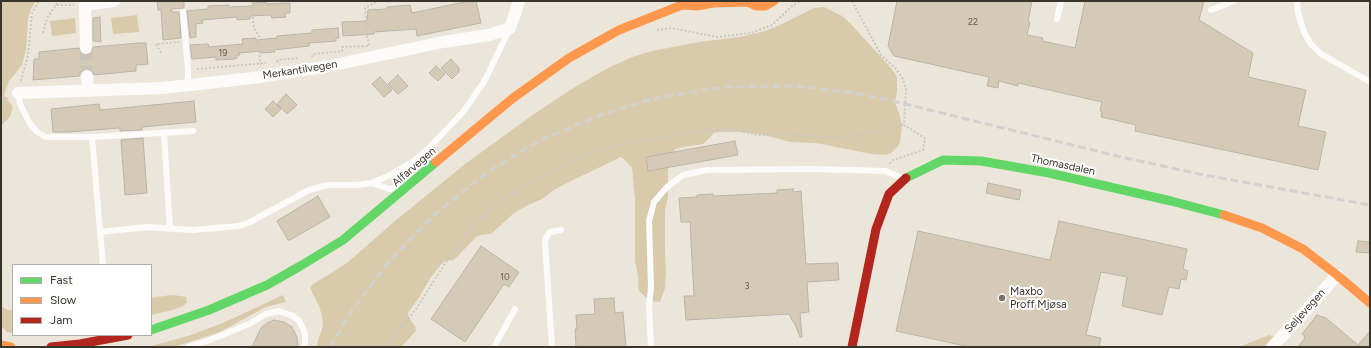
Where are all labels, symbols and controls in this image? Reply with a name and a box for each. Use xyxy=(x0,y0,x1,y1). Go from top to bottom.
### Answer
house number: 22 xyxy=(968,17,978,27)
house number: 19 xyxy=(219,48,227,58)
street label: Merkantilvegen xyxy=(262,58,338,82)
street label: Alfarvegen xyxy=(390,144,438,190)
street label: Thomasdalen xyxy=(1030,152,1096,178)
legend xyxy=(12,264,152,336)
house number: 10 xyxy=(500,272,510,282)
text: Fast xyxy=(50,273,73,287)
house number: 3 xyxy=(745,281,749,291)
place label: Maxbo Proff Mjøsa xyxy=(1010,285,1067,311)
street label: Seljevegen xyxy=(1282,286,1328,336)
text: Slow xyxy=(50,293,76,307)
marker: Maxbo Proff Mjøsa xyxy=(997,293,1007,303)
text: Jam xyxy=(50,313,73,327)

